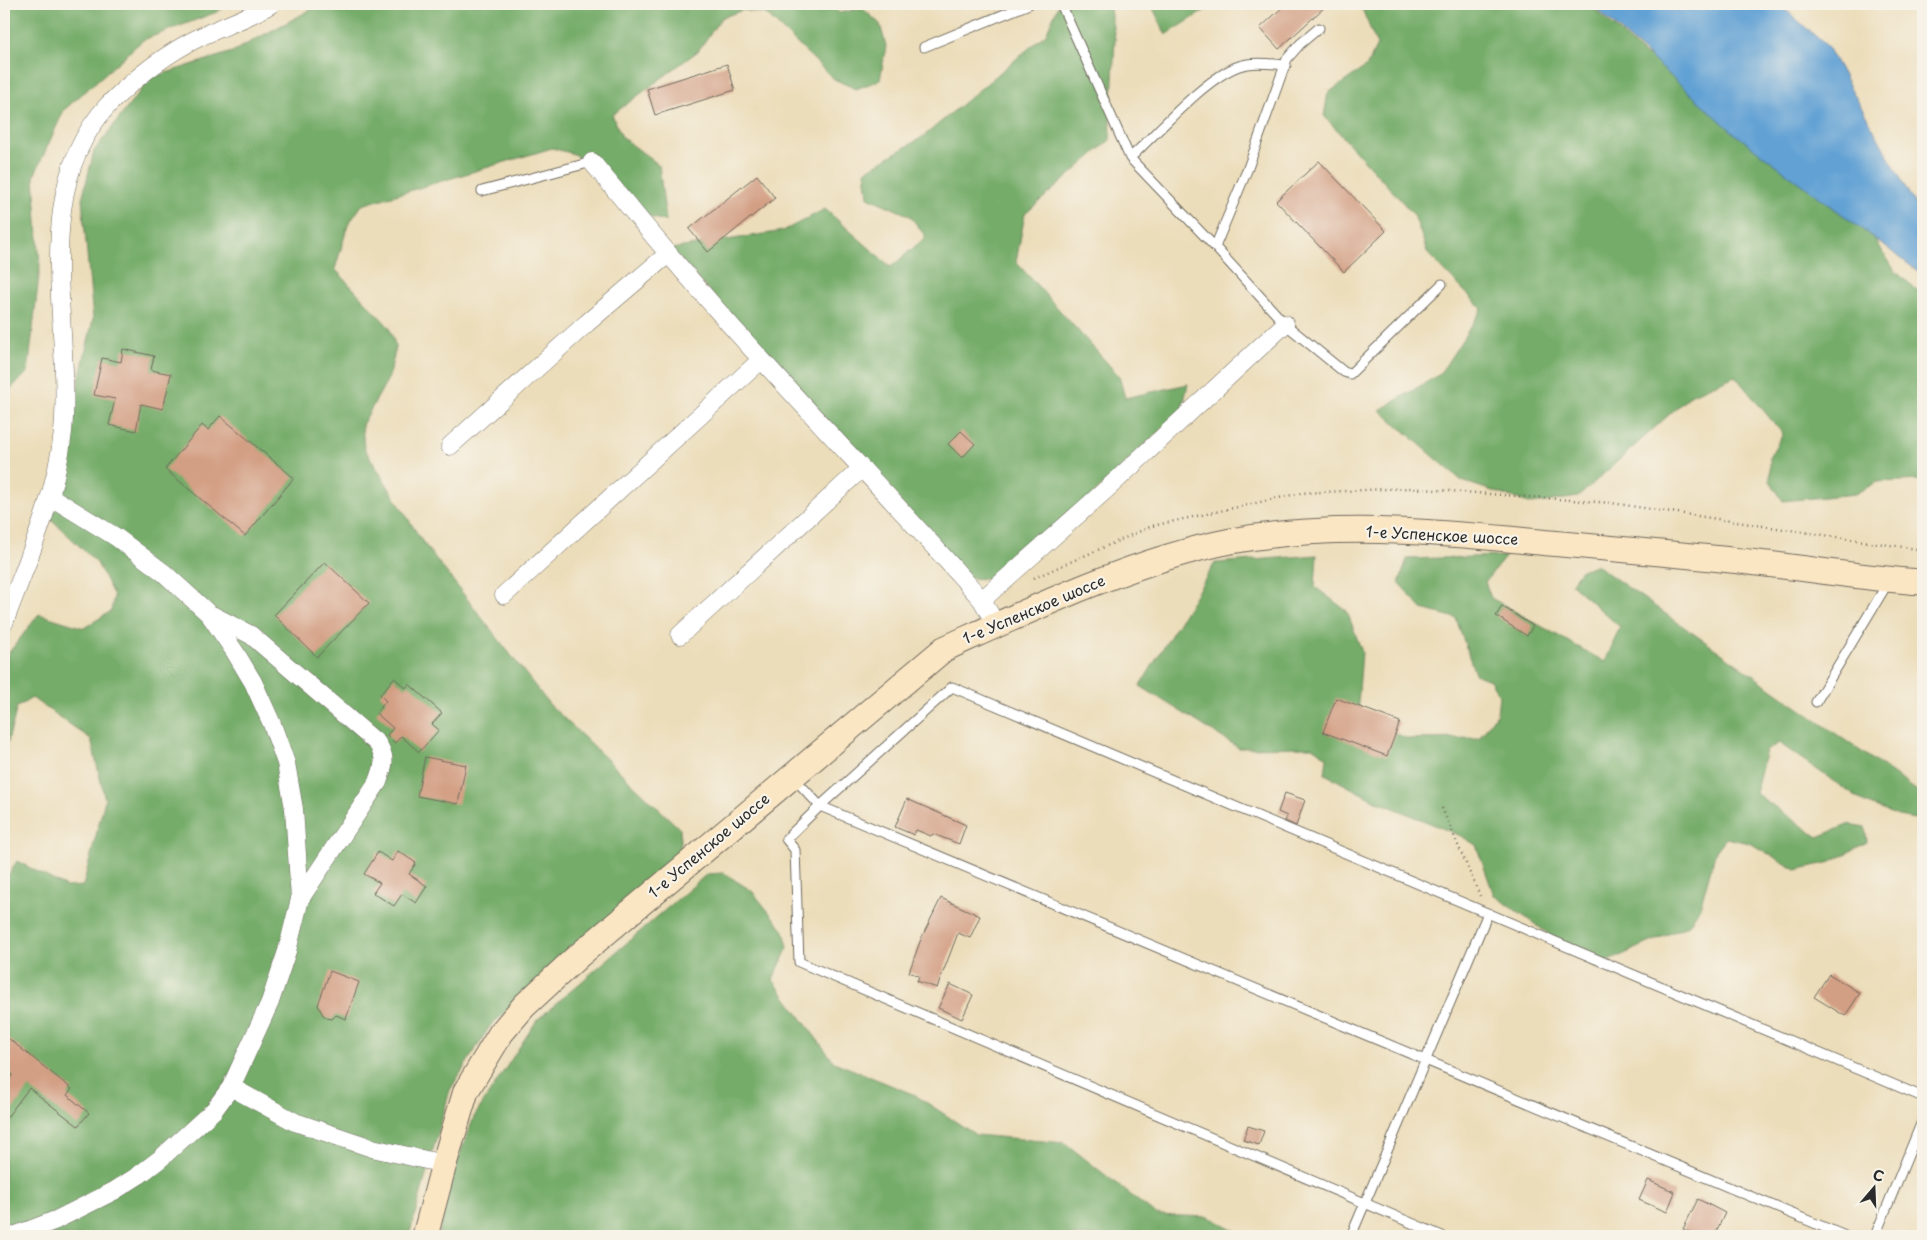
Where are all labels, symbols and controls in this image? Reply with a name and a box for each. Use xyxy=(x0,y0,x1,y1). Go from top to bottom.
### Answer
street label: 1-е Успенское шоссе xyxy=(1365,519,1519,550)
street label: 1-е Успенское шоссе xyxy=(959,568,1108,649)
street label: 1-е Успенское шоссе xyxy=(642,787,774,903)
north arrow xyxy=(1850,1162,1900,1212)
text: С xyxy=(1870,1164,1887,1187)

